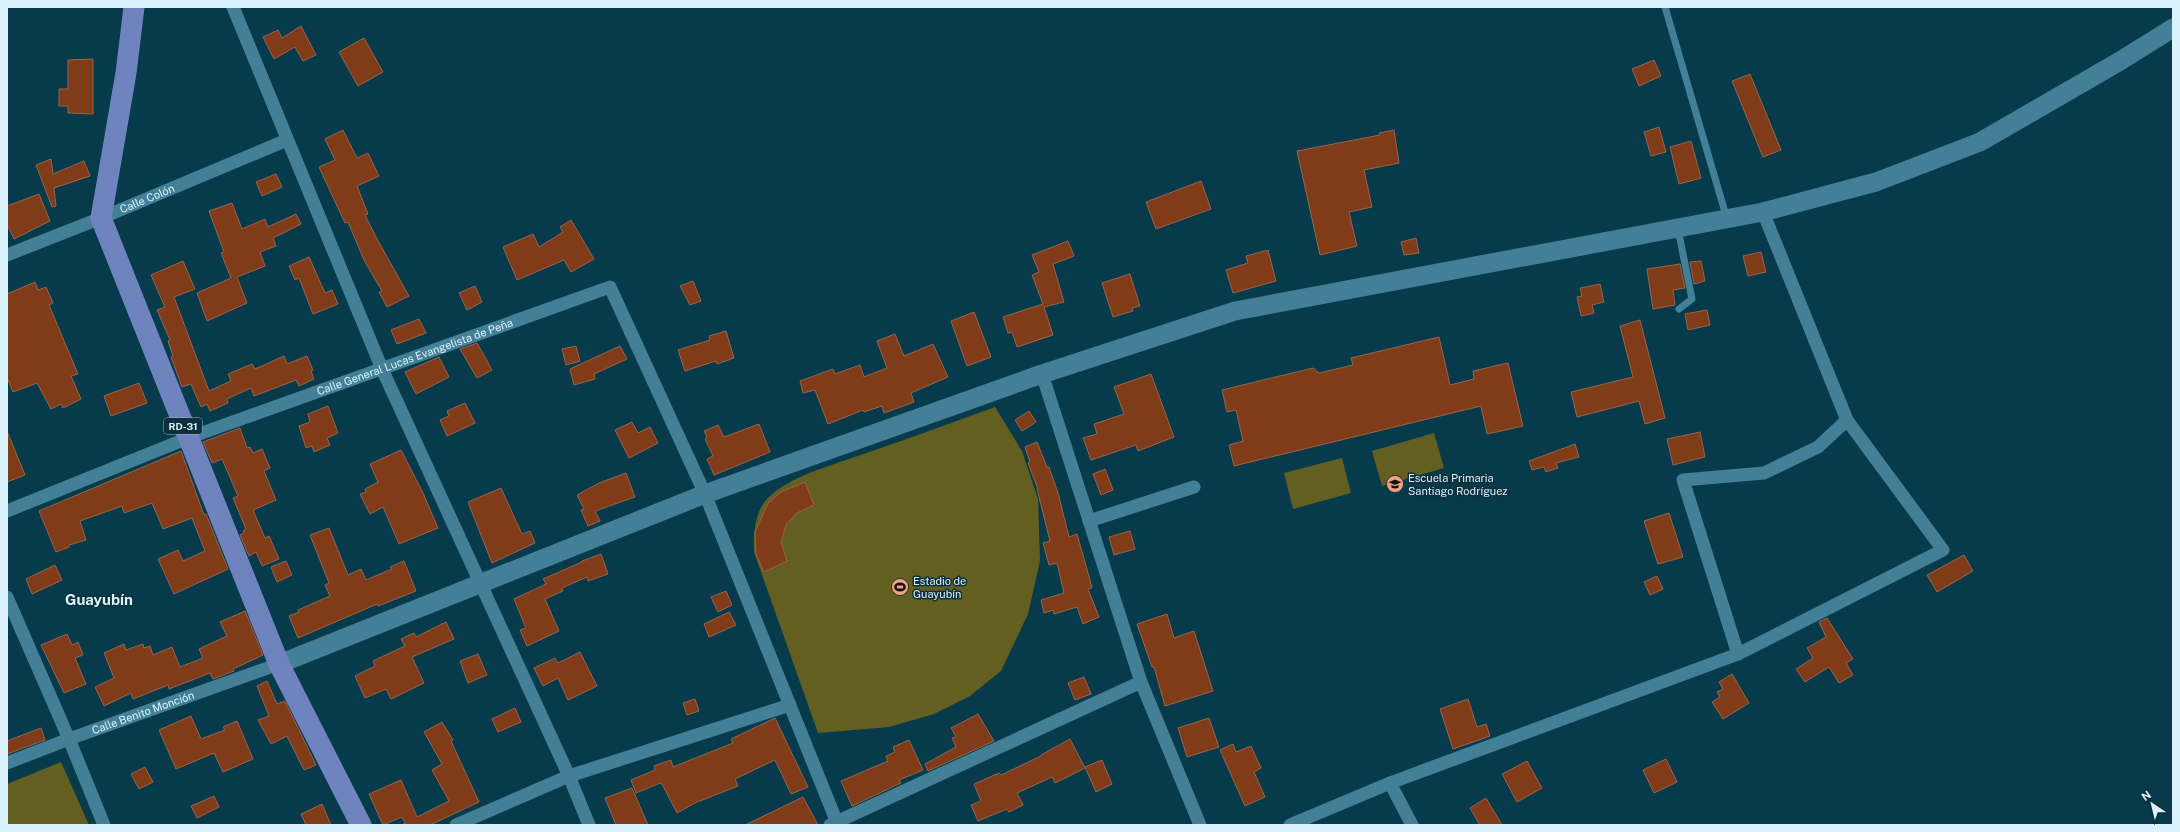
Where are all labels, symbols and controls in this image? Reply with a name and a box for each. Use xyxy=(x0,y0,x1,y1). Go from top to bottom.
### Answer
street label: Calle Colón xyxy=(118,182,176,215)
street label: Calle General Lucas Evangelista de Peña xyxy=(315,316,514,397)
road number: RD-31 xyxy=(164,418,202,434)
place label: Escuela Primaria Santiago Rodríguez xyxy=(1408,472,1508,497)
school or university icon: Escuela Primaria Santiago Rodríguez xyxy=(1385,474,1405,494)
place label: Estadio de Guayubín xyxy=(913,575,966,600)
sports icon: Estadio de Guayubín xyxy=(890,577,910,597)
district label: Guayubín xyxy=(65,591,133,608)
street label: Calle Benito Monción xyxy=(90,689,196,736)
north arrow xyxy=(2132,784,2172,824)
text: N xyxy=(2139,788,2153,803)

